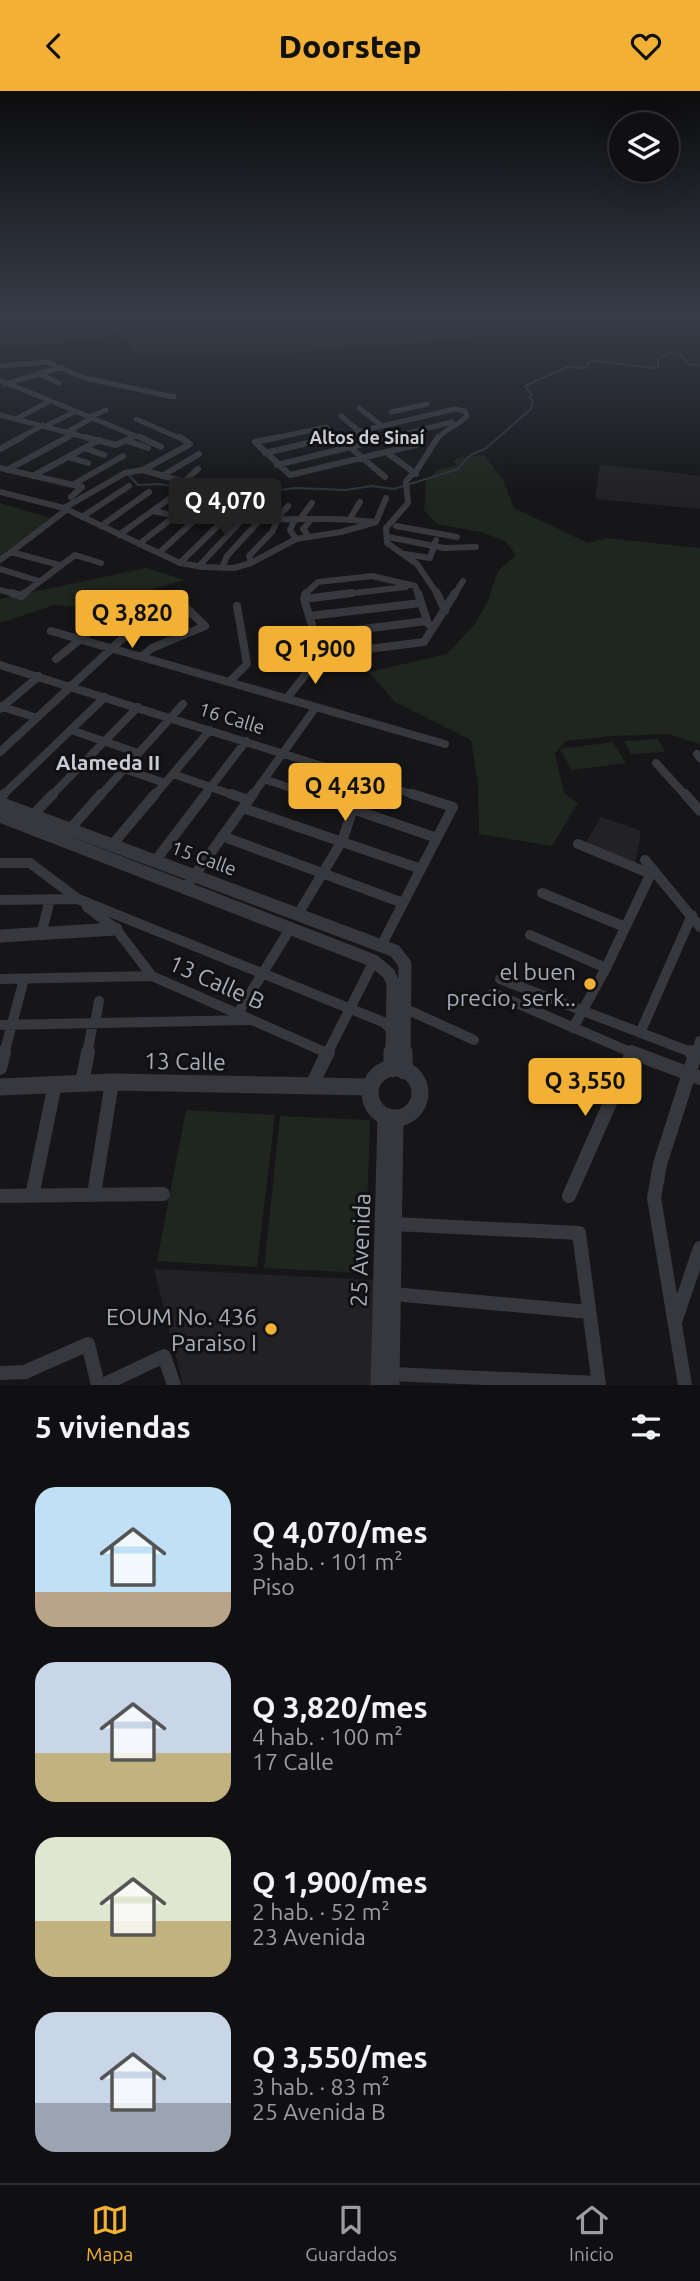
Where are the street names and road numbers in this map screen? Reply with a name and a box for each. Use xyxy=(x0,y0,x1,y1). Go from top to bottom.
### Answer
street label: 16 Calle xyxy=(196,698,268,738)
street label: 15 Calle xyxy=(168,836,240,880)
street label: 13 Calle B xyxy=(165,950,269,1014)
street label: 13 Calle xyxy=(144,1048,226,1074)
street label: 25 Avenida xyxy=(346,1193,374,1307)

